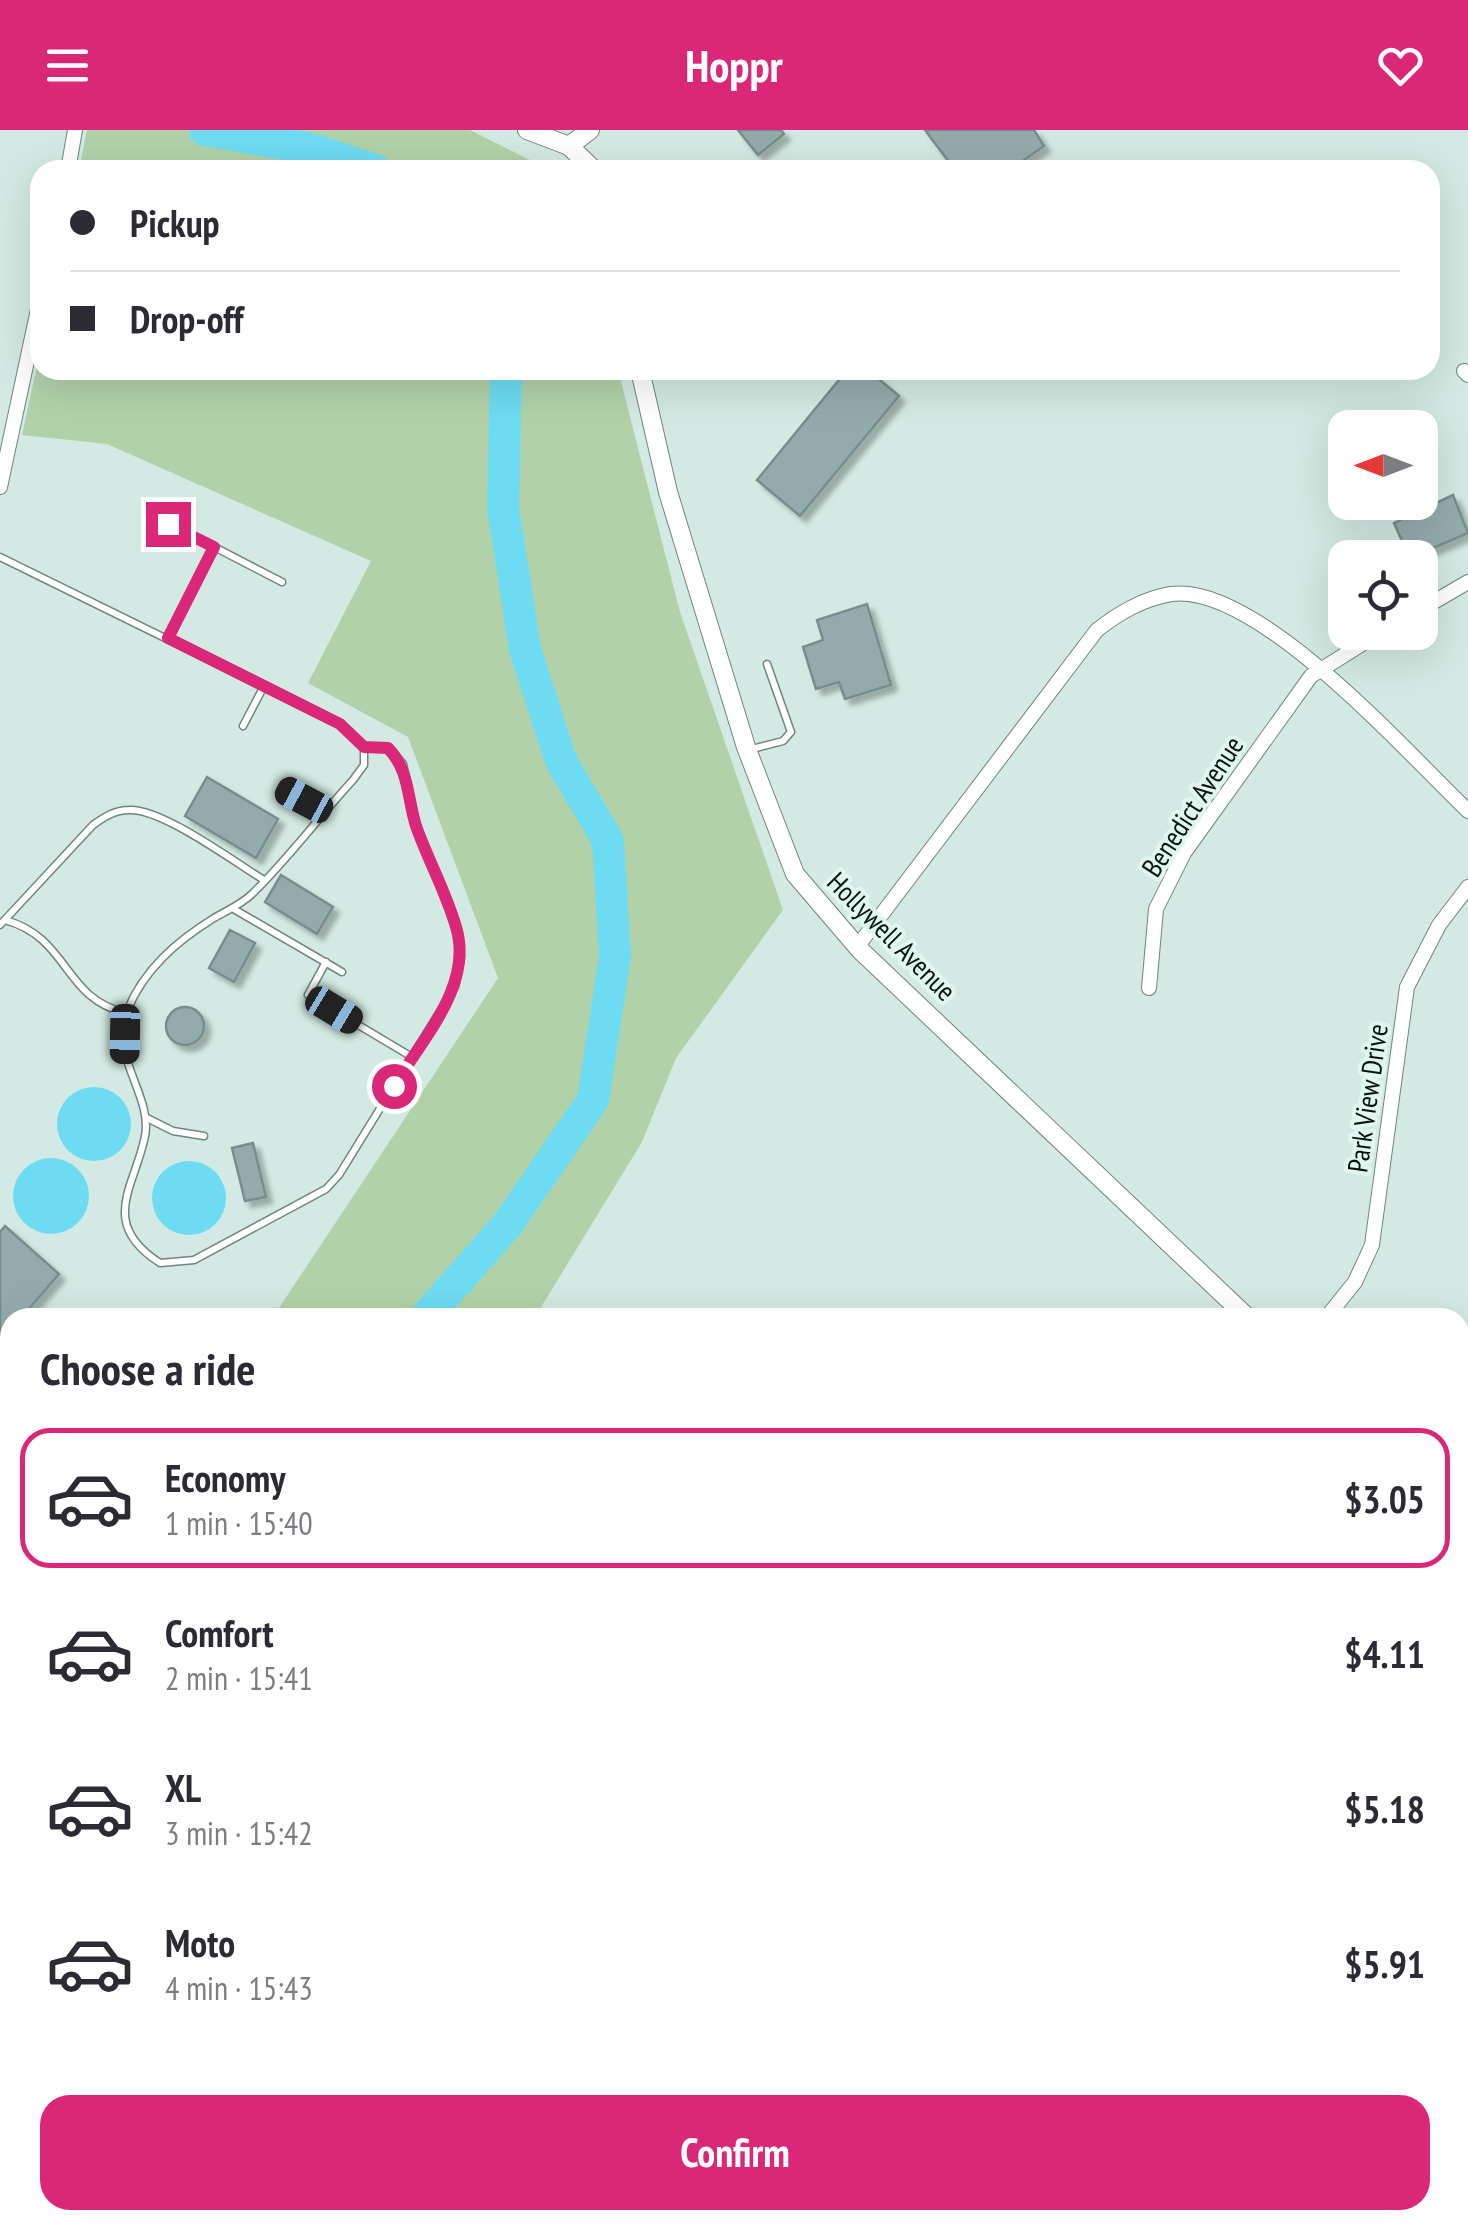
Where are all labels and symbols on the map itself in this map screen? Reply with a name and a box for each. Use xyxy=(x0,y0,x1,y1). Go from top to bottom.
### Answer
north arrow xyxy=(1328,410,1438,520)
route end xyxy=(146,502,191,547)
street label: Benedict Avenue xyxy=(1133,729,1251,883)
car xyxy=(270,773,338,827)
street label: Hollywell Avenue xyxy=(820,864,964,1008)
car xyxy=(301,982,367,1038)
car xyxy=(109,1004,141,1064)
street label: Park View Drive xyxy=(1338,1021,1396,1175)
route start xyxy=(372,1064,417,1109)

